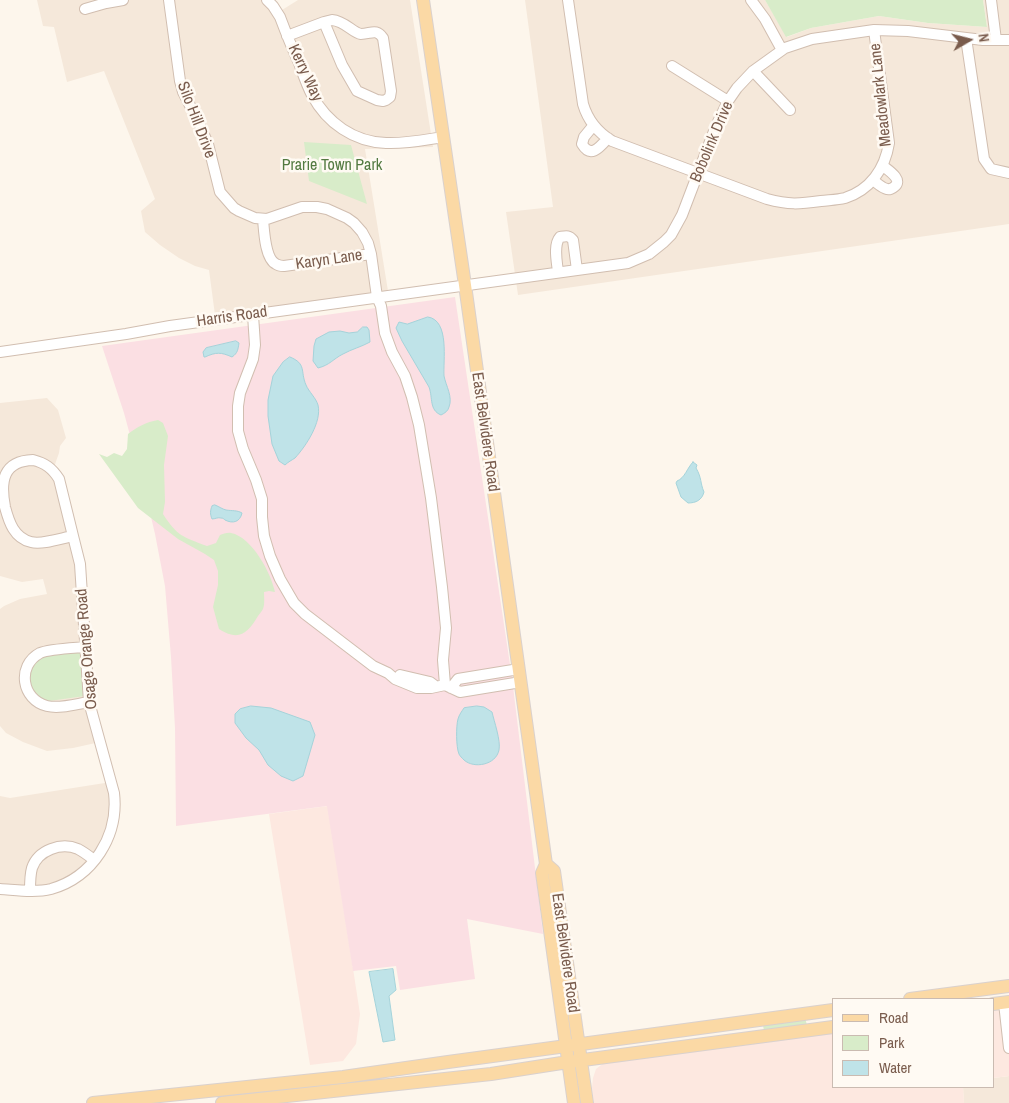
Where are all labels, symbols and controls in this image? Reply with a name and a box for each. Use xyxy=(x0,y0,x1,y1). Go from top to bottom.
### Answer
north arrow xyxy=(944,15,994,65)
text: N xyxy=(974,33,993,43)
street label: Kerry Way xyxy=(283,41,327,105)
street label: Meadowlark Lane xyxy=(866,43,896,147)
street label: Silo Hill Drive xyxy=(173,79,219,161)
street label: Bobolink Drive xyxy=(686,99,738,185)
park label: Prarie Town Park xyxy=(282,156,382,176)
street label: Karyn Lane xyxy=(294,246,364,274)
street label: Harris Road xyxy=(196,303,268,331)
street label: East Belvidere Road xyxy=(467,371,503,493)
street label: Osage Orange Road xyxy=(72,588,102,710)
street label: East Belvidere Road xyxy=(547,892,583,1014)
legend xyxy=(832,998,994,1088)
text: Road xyxy=(879,1007,908,1028)
text: Park xyxy=(879,1032,904,1053)
text: Water xyxy=(879,1057,911,1078)

